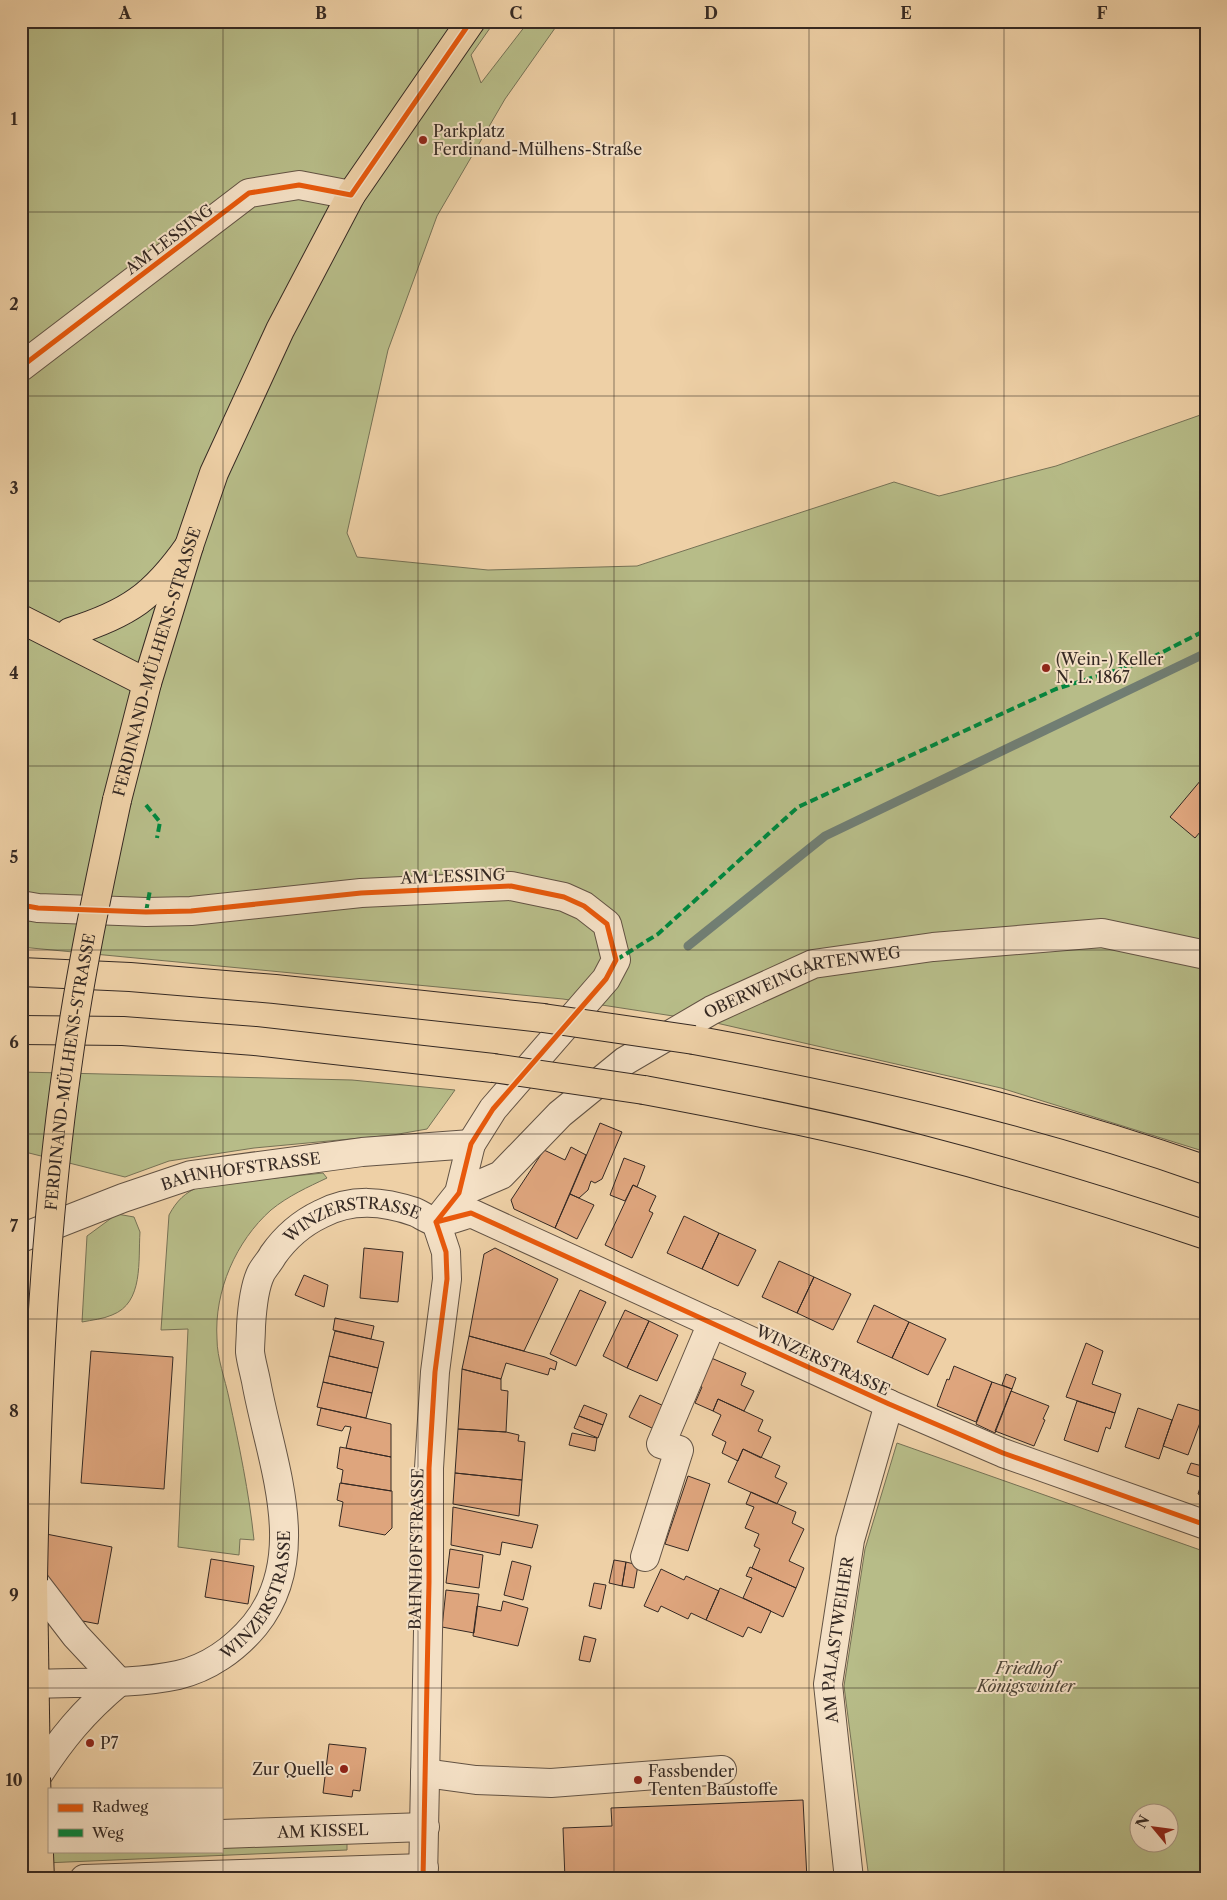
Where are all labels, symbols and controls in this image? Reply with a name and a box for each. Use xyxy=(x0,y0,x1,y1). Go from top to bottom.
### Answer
text: A xyxy=(118,3,132,23)
text: B xyxy=(315,3,327,23)
text: C xyxy=(510,3,522,23)
text: D xyxy=(704,3,718,23)
text: E xyxy=(900,3,912,23)
text: F xyxy=(1097,3,1108,23)
text: 1 xyxy=(10,109,18,129)
place label: Parkplatz Ferdinand-Mülhens-Straße xyxy=(433,121,642,159)
marker: Parkplatz Ferdinand-Mülhens-Straße xyxy=(417,134,429,146)
street label: AM LESSING xyxy=(120,199,217,279)
text: 2 xyxy=(9,294,19,314)
text: 3 xyxy=(9,478,19,498)
street label: FERDINAND-MÜLHENS-STRASSE xyxy=(108,524,205,798)
place label: (Wein-) Keller N. L. 1867 xyxy=(1056,649,1164,687)
marker: (Wein-) Keller N. L. 1867 xyxy=(1040,662,1052,674)
text: 4 xyxy=(9,663,19,683)
text: 5 xyxy=(10,847,19,867)
street label: AM LESSING xyxy=(399,864,506,888)
street label: FERDINAND-MÜLHENS-STRASSE xyxy=(41,932,99,1211)
street label: OBERWEINGARTENWEG xyxy=(700,942,902,1023)
text: 6 xyxy=(9,1032,19,1052)
street label: BAHNHOFSTRASSE xyxy=(158,1148,322,1195)
street label: WINZERSTRASSE xyxy=(278,1193,424,1247)
text: 7 xyxy=(10,1216,19,1236)
street label: WINZERSTRASSE xyxy=(752,1320,893,1400)
text: 8 xyxy=(9,1401,19,1421)
street label: BAHNHOFSTRASSE xyxy=(405,1468,427,1630)
street label: WINZERSTRASSE xyxy=(215,1530,294,1664)
street label: AM PALASTWEIHER xyxy=(818,1553,858,1725)
text: 9 xyxy=(9,1585,19,1605)
park label: Friedhof Königswinter xyxy=(975,1658,1077,1696)
place label: P7 xyxy=(100,1733,119,1753)
marker: P7 xyxy=(84,1737,96,1749)
place label: Zur Quelle xyxy=(252,1759,334,1779)
place label: Fassbender Tenten Baustoffe xyxy=(648,1761,778,1799)
marker: Zur Quelle xyxy=(338,1763,350,1775)
text: 10 xyxy=(5,1770,23,1790)
marker: Fassbender Tenten Baustoffe xyxy=(632,1774,644,1786)
legend xyxy=(48,1788,222,1852)
text: Radweg xyxy=(92,1797,148,1816)
north arrow xyxy=(1130,1802,1180,1852)
text: N xyxy=(1132,1812,1153,1831)
street label: AM KISSEL xyxy=(276,1819,370,1842)
text: Weg xyxy=(91,1823,124,1842)

